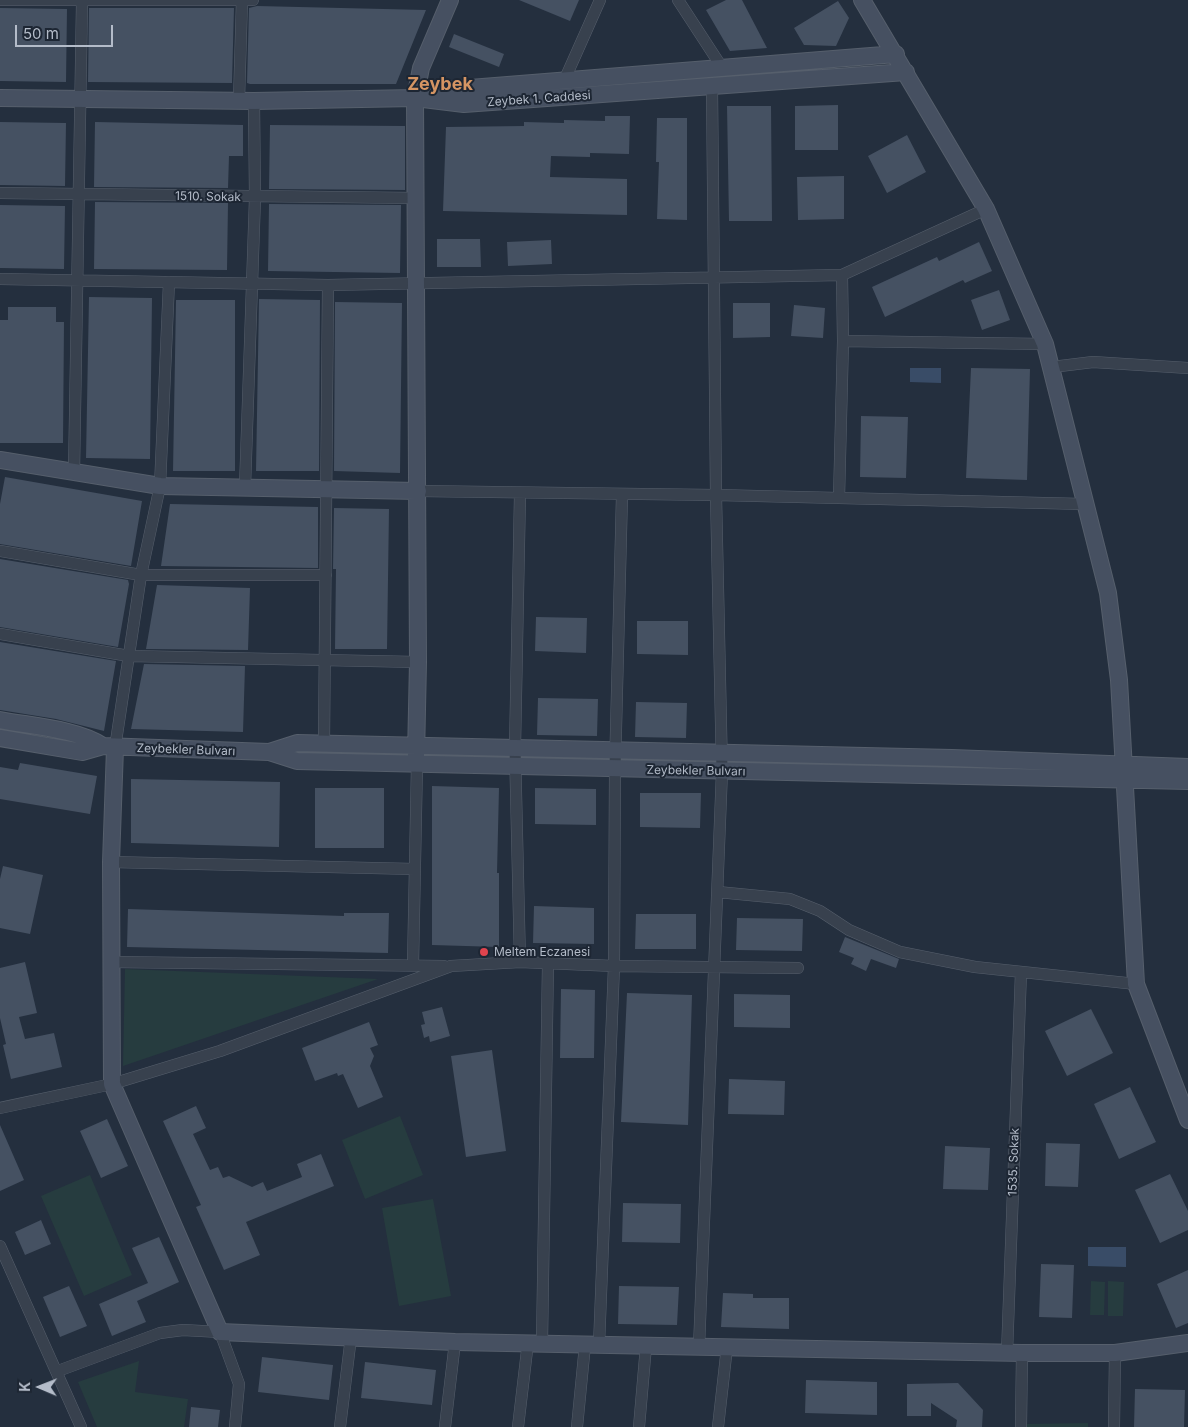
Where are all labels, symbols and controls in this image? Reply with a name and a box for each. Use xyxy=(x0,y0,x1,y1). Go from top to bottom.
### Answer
scale bar xyxy=(18,15,115,47)
text: 50 m xyxy=(23,24,59,43)
district label: Zeybek xyxy=(407,74,473,96)
street label: Zeybek 1. Caddesi xyxy=(487,88,591,110)
street label: 1510. Sokak xyxy=(175,189,241,205)
street label: Zeybekler Bulvarı xyxy=(136,741,236,759)
street label: Zeybekler Bulvarı xyxy=(646,763,746,779)
place label: Meltem Eczanesi xyxy=(494,945,590,959)
marker: Meltem Eczanesi xyxy=(478,946,490,958)
street label: 1535. Sokak xyxy=(1006,1128,1022,1196)
north arrow xyxy=(15,1362,65,1412)
text: K xyxy=(16,1382,33,1392)

